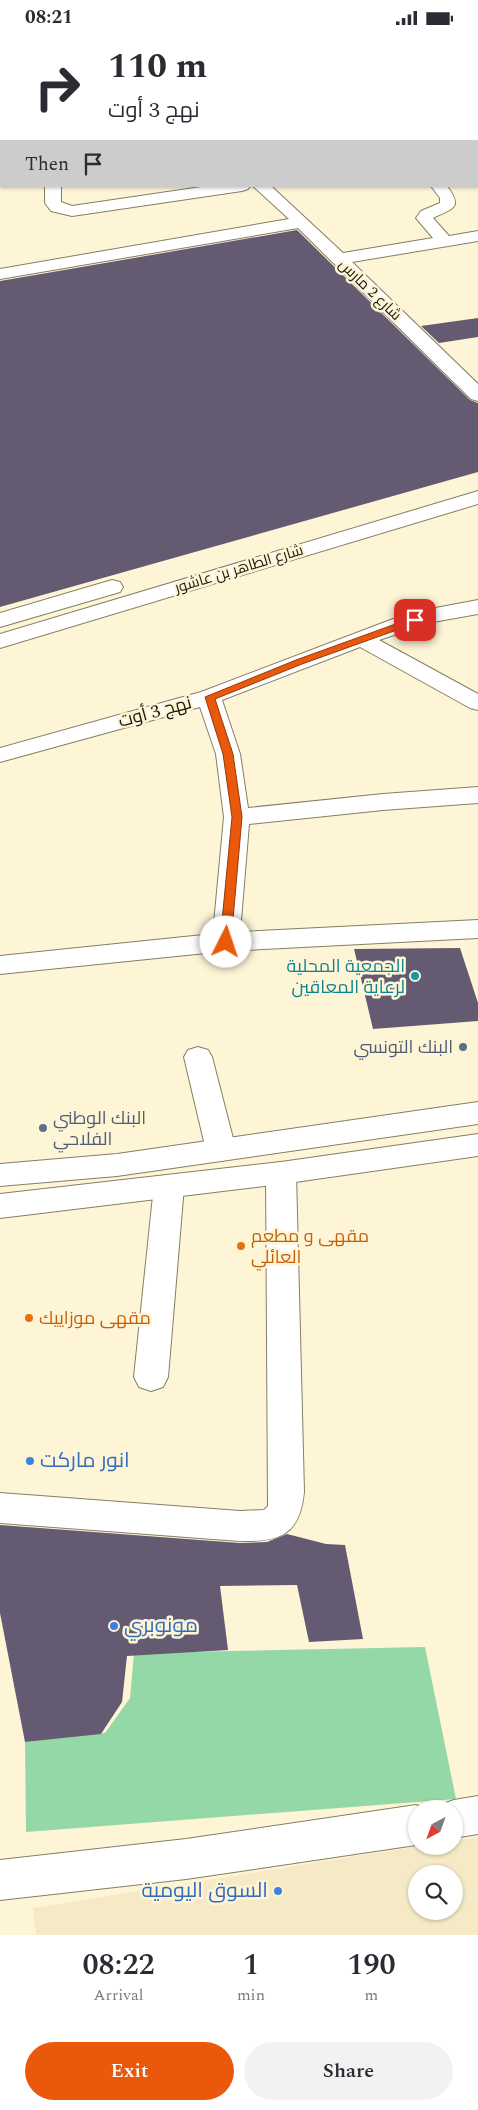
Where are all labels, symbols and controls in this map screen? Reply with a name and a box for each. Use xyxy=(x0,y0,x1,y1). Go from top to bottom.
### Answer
text: 08:21 xyxy=(25,3,73,32)
text: 110 m xyxy=(108,40,207,93)
icon: right xyxy=(25,55,90,120)
text: نهج 3 أوت xyxy=(108,94,200,127)
text: Then xyxy=(25,150,69,179)
icon: arrive xyxy=(79,150,107,178)
street label: شارع 2 مارس xyxy=(333,254,407,326)
street label: شارع الطاهر بن عاشور xyxy=(171,539,306,600)
pin xyxy=(394,599,436,641)
icon: arrive xyxy=(401,606,429,634)
street label: نهج 3 أوت xyxy=(115,689,195,735)
position arrow xyxy=(199,915,251,967)
place label: الجمعية المحلية لرعاية المعاقين xyxy=(287,953,405,1001)
marker: الجمعية المحلية لرعاية المعاقين xyxy=(409,970,421,982)
place label: البنك التونسي xyxy=(353,1034,453,1061)
marker: البنك التونسي xyxy=(457,1041,469,1053)
place label: البنك الوطني الفلاحي xyxy=(53,1105,146,1153)
marker: البنك الوطني الفلاحي xyxy=(37,1122,49,1134)
place label: مقهى و مطعم العائلي xyxy=(251,1223,369,1271)
marker: مقهى و مطعم العائلي xyxy=(235,1240,247,1252)
place label: مقهى موزاييك xyxy=(39,1305,151,1332)
marker: مقهى موزاييك xyxy=(23,1312,35,1324)
place label: انور ماركت xyxy=(40,1445,130,1477)
marker: انور ماركت xyxy=(24,1455,36,1467)
place label: مونوبري xyxy=(124,1610,198,1642)
marker: مونوبري xyxy=(108,1620,120,1632)
north arrow xyxy=(408,1800,462,1855)
map controls xyxy=(408,1800,463,1920)
button: search xyxy=(408,1865,463,1920)
place label: السوق اليومية xyxy=(141,1875,268,1907)
marker: السوق اليومية xyxy=(272,1885,284,1897)
text: 08:22 xyxy=(82,1942,155,1988)
text: 1 xyxy=(243,1942,259,1988)
text: 190 xyxy=(347,1942,396,1988)
text: Arrival xyxy=(94,1983,143,2007)
text: min xyxy=(237,1983,265,2007)
text: m xyxy=(365,1983,378,2007)
button: Exit xyxy=(25,2042,234,2100)
button: Share xyxy=(244,2042,453,2100)

